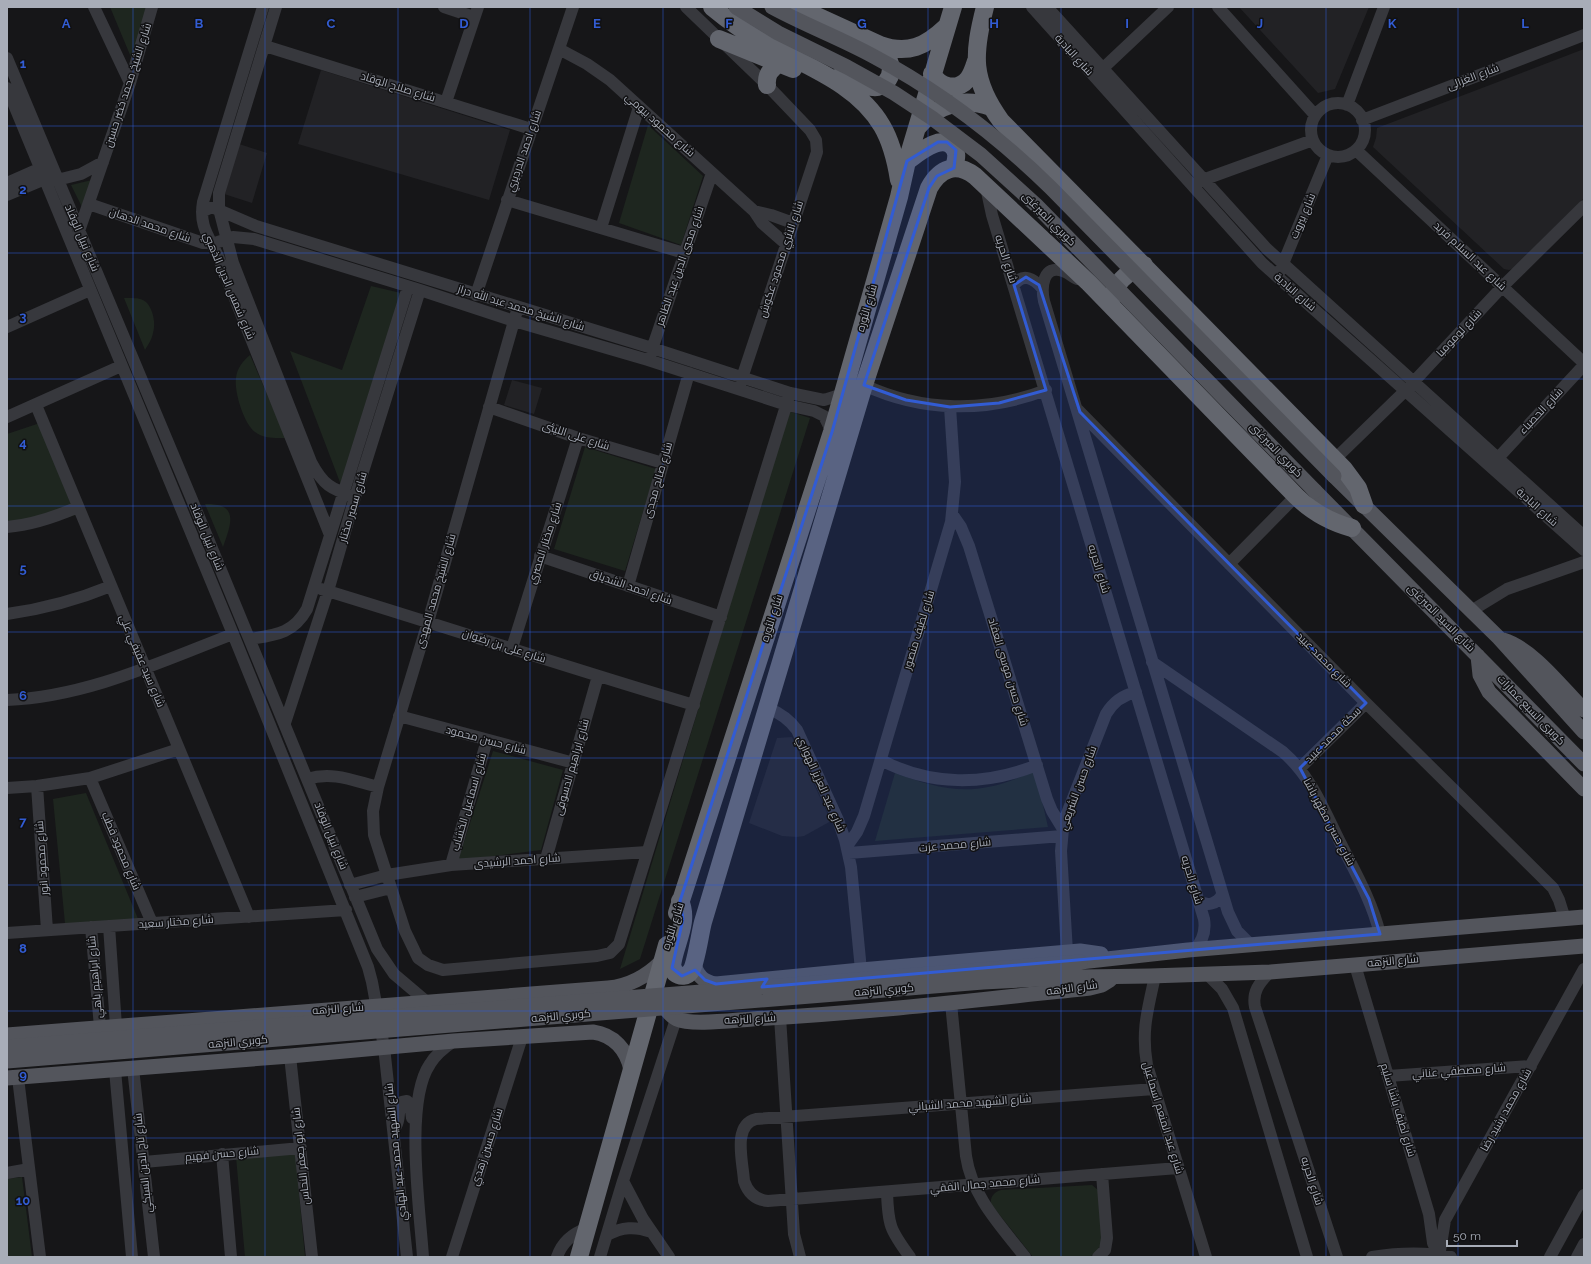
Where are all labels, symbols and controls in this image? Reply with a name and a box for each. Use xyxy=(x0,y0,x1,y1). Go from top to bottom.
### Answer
text: A xyxy=(62,16,71,31)
text: B xyxy=(195,16,204,31)
text: C xyxy=(327,16,336,31)
text: D xyxy=(459,16,469,31)
text: E xyxy=(593,16,601,31)
text: F xyxy=(725,16,733,31)
text: G xyxy=(857,16,867,31)
text: H xyxy=(989,16,999,31)
text: I xyxy=(1125,16,1129,31)
text: J xyxy=(1257,16,1263,31)
text: K xyxy=(1388,16,1397,31)
text: L xyxy=(1521,16,1529,31)
street label: شارع الشيخ محمد خضر حسين xyxy=(102,21,155,149)
street label: شارع البادية xyxy=(1051,32,1096,79)
text: 1 xyxy=(20,56,27,71)
street label: شارع الغزالى xyxy=(1445,61,1501,94)
street label: شارع صلاح الوقاد xyxy=(359,69,437,105)
street label: شارع محمود بيومي xyxy=(621,90,697,161)
street label: شارع احمد الدرديري xyxy=(504,108,546,194)
text: 2 xyxy=(19,182,27,197)
street label: كوبري الميرغنى xyxy=(1018,189,1079,250)
street label: شارع بيروت xyxy=(1288,191,1319,241)
street label: شارع الاثري محمود عكوش xyxy=(756,199,808,320)
street label: شارع نبيل الوقاد xyxy=(61,203,102,274)
street label: شارع محيي الدين عبد الظاهر xyxy=(653,204,708,329)
street label: شارع محمد الدهان xyxy=(107,205,192,246)
street label: شارع عبد السلام فريد xyxy=(1430,219,1509,294)
street label: شارع شمس الدين الذهبي xyxy=(199,230,258,342)
street label: شارع الحريه xyxy=(991,233,1020,285)
street label: شارع البادية xyxy=(1271,270,1319,314)
street label: شارع الشيخ محمد عبد الله دراز xyxy=(455,280,587,334)
street label: شارع الثوره xyxy=(854,283,881,334)
street label: شارع لومومبا xyxy=(1434,306,1485,360)
text: 3 xyxy=(19,309,27,324)
street label: شارع الحصباء xyxy=(1516,385,1566,438)
street label: شارع على الليثى xyxy=(540,419,611,454)
street label: كوبري الميرغنى xyxy=(1245,420,1305,481)
text: 4 xyxy=(19,435,27,450)
street label: شارع صالح مجدى xyxy=(641,440,676,520)
street label: شارع سمير مختار xyxy=(336,470,371,545)
street label: شارع البادية xyxy=(1513,485,1560,530)
street label: شارع مختار المصري xyxy=(526,500,566,586)
street label: شارع نبيل الوقاد xyxy=(187,501,226,573)
street label: شارع الشيخ محمد المهدى xyxy=(413,532,460,650)
street label: شارع الحريه xyxy=(1084,543,1113,595)
text: 5 xyxy=(19,561,27,576)
street label: شارع احمد الشدياق xyxy=(588,567,674,608)
street label: شارع السيد الميرغنى xyxy=(1404,582,1477,655)
street label: شارع لطيف منصور xyxy=(901,589,938,672)
street label: شارع الثوره xyxy=(758,593,787,644)
street label: شارع سيد عفيفي علي xyxy=(115,613,167,710)
street label: شارع حسن موسى العقاد xyxy=(984,616,1031,728)
street label: شارع على بن رضوان xyxy=(460,626,547,667)
street label: شارع محمد عبيد xyxy=(1293,630,1354,691)
street label: كوبرى السبع عمارات xyxy=(1494,672,1568,748)
text: 6 xyxy=(19,688,27,703)
street label: سكة محمد عبيد xyxy=(1302,704,1364,766)
street label: شارع ابراهيم الدسوقى xyxy=(552,717,593,817)
street label: شارع حسن محمود xyxy=(444,723,528,758)
street label: شارع عبد العزيز الهواري xyxy=(792,734,848,835)
street label: شارع حسن الشريعي xyxy=(1057,744,1101,833)
street label: شارع اسماعيل الخشاب xyxy=(449,752,490,853)
street label: شارع حسن مظهر باشا xyxy=(1300,776,1358,868)
street label: شارع نبيل الوقاد xyxy=(311,800,350,872)
street label: شارع محمود قطب xyxy=(98,810,143,892)
text: 7 xyxy=(19,814,27,829)
street label: شارع محمود انور xyxy=(33,820,52,897)
street label: شارع محمد عزت xyxy=(918,835,992,856)
street label: شارع احمد الرشيدى xyxy=(473,851,561,872)
street label: شارع الحريه xyxy=(1177,854,1206,906)
street label: شارع الثوره xyxy=(659,901,688,952)
street label: شارع مختار سعيد xyxy=(138,913,214,932)
street label: شارع ابراهيم باهي xyxy=(85,935,107,1019)
text: 8 xyxy=(19,941,27,956)
street label: شارع النزهه xyxy=(1367,952,1419,971)
street label: شارع النزهه xyxy=(1045,978,1099,999)
street label: كوبري النزهه xyxy=(854,981,915,1001)
street label: شارع النزهه xyxy=(312,1001,364,1018)
street label: كوبري النزهه xyxy=(531,1007,592,1027)
street label: شارع النزهه xyxy=(724,1011,776,1028)
street label: كوبري النزهه xyxy=(208,1033,269,1053)
street label: شارع عبد المنعم اسماعيل xyxy=(1139,1060,1186,1176)
street label: شارع مصطفي عناني xyxy=(1412,1061,1506,1083)
street label: شارع لطيف باشا سليم xyxy=(1377,1062,1418,1159)
street label: شارع محمد رشيد رضا xyxy=(1478,1066,1535,1154)
text: 9 xyxy=(19,1067,27,1082)
street label: شارع الشهيد محمد عبد الهادي xyxy=(382,1082,412,1222)
street label: شارع الشهيد محمد الشباني xyxy=(908,1092,1032,1116)
street label: شارع ابو جعفر النحاس xyxy=(289,1107,314,1205)
street label: شارع حسين زهدي xyxy=(468,1107,508,1188)
street label: شارع تاج الدين السبكي xyxy=(131,1112,157,1214)
street label: شارع حسن فهيم xyxy=(184,1144,260,1165)
street label: شارع الحريه xyxy=(1297,1155,1326,1207)
street label: شارع محمد جمال الفقي xyxy=(929,1173,1041,1197)
text: 10 xyxy=(16,1193,30,1208)
scale bar xyxy=(1447,1222,1517,1248)
text: 50 m xyxy=(1453,1229,1481,1243)

